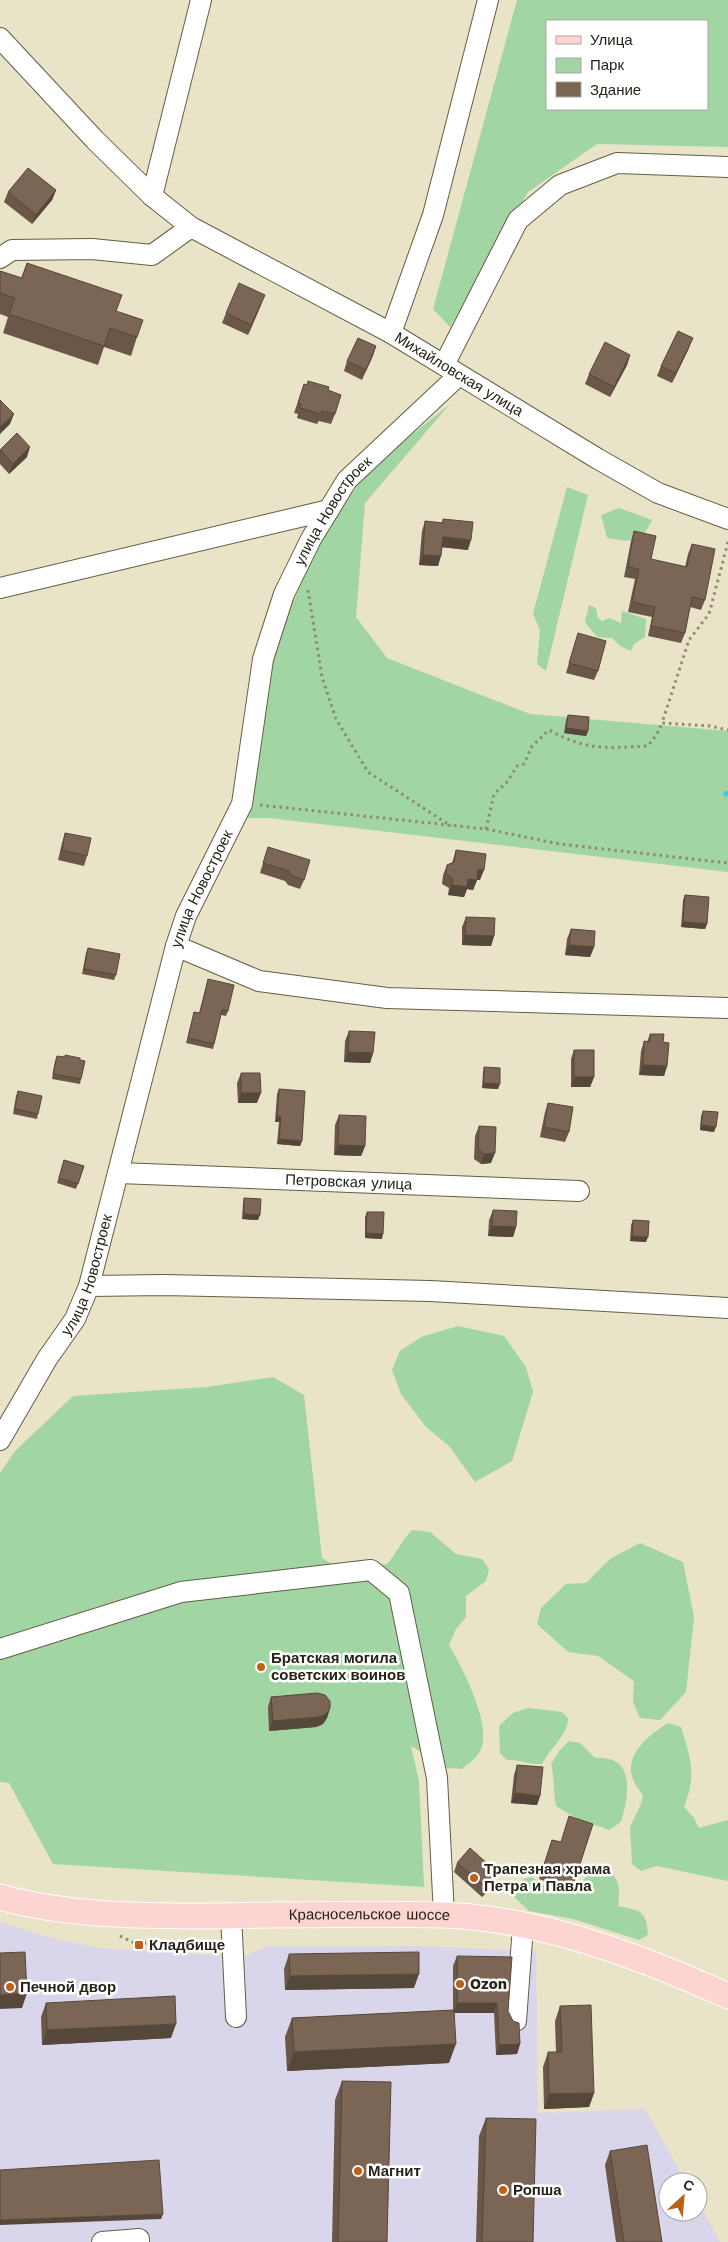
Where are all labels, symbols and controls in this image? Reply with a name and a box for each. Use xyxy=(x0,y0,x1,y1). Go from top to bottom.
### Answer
legend xyxy=(546,20,708,110)
text: Улица xyxy=(590,31,633,49)
text: Парк xyxy=(590,56,624,74)
text: Здание xyxy=(590,81,641,99)
street label: Михайловская улица xyxy=(391,328,527,421)
street label: улица Новостроек xyxy=(291,452,376,568)
street label: улица Новостроек xyxy=(167,827,237,950)
street label: Петровская улица xyxy=(285,1171,413,1194)
street label: улица Новостроек xyxy=(57,1212,116,1339)
place label: Братская могила советских воинов xyxy=(271,1649,405,1684)
marker: Братская могила советских воинов xyxy=(255,1661,267,1673)
place label: Трапезная храма Петра и Павла xyxy=(484,1860,611,1895)
marker: Трапезная храма Петра и Павла xyxy=(468,1872,480,1884)
street label: Красносельское шоссе xyxy=(289,1905,450,1924)
place label: Кладбище xyxy=(149,1936,225,1954)
marker: Кладбище xyxy=(133,1939,145,1951)
place label: Ozon xyxy=(470,1975,507,1993)
place label: Печной двор xyxy=(20,1978,116,1996)
marker: Ozon xyxy=(454,1978,466,1990)
marker: Печной двор xyxy=(4,1981,16,1993)
place label: Магнит xyxy=(368,2162,421,2180)
marker: Магнит xyxy=(352,2165,364,2177)
north arrow xyxy=(658,2172,708,2222)
text: С xyxy=(681,2176,697,2195)
place label: Ропша xyxy=(513,2181,562,2199)
marker: Ропша xyxy=(497,2184,509,2196)

